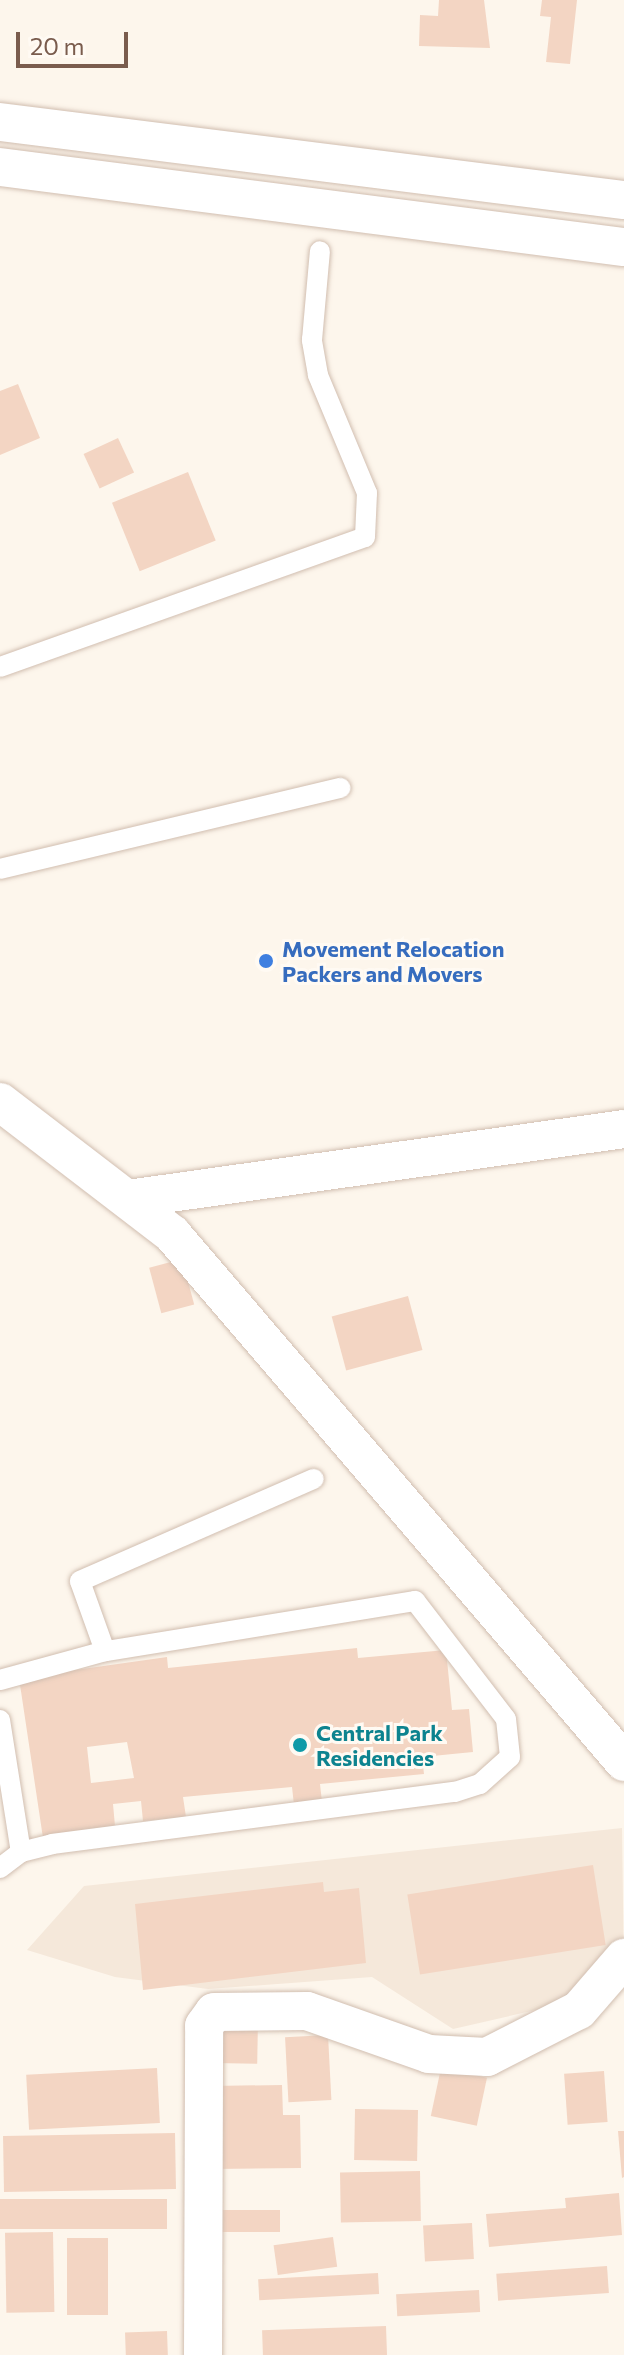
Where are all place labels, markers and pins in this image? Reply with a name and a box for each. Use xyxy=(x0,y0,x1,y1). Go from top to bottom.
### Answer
place label: Movement Relocation Packers and Movers xyxy=(282,935,504,986)
marker: Movement Relocation Packers and Movers xyxy=(257,952,275,970)
place label: Central Park Residencies xyxy=(316,1719,443,1770)
marker: Central Park Residencies xyxy=(291,1736,309,1754)

